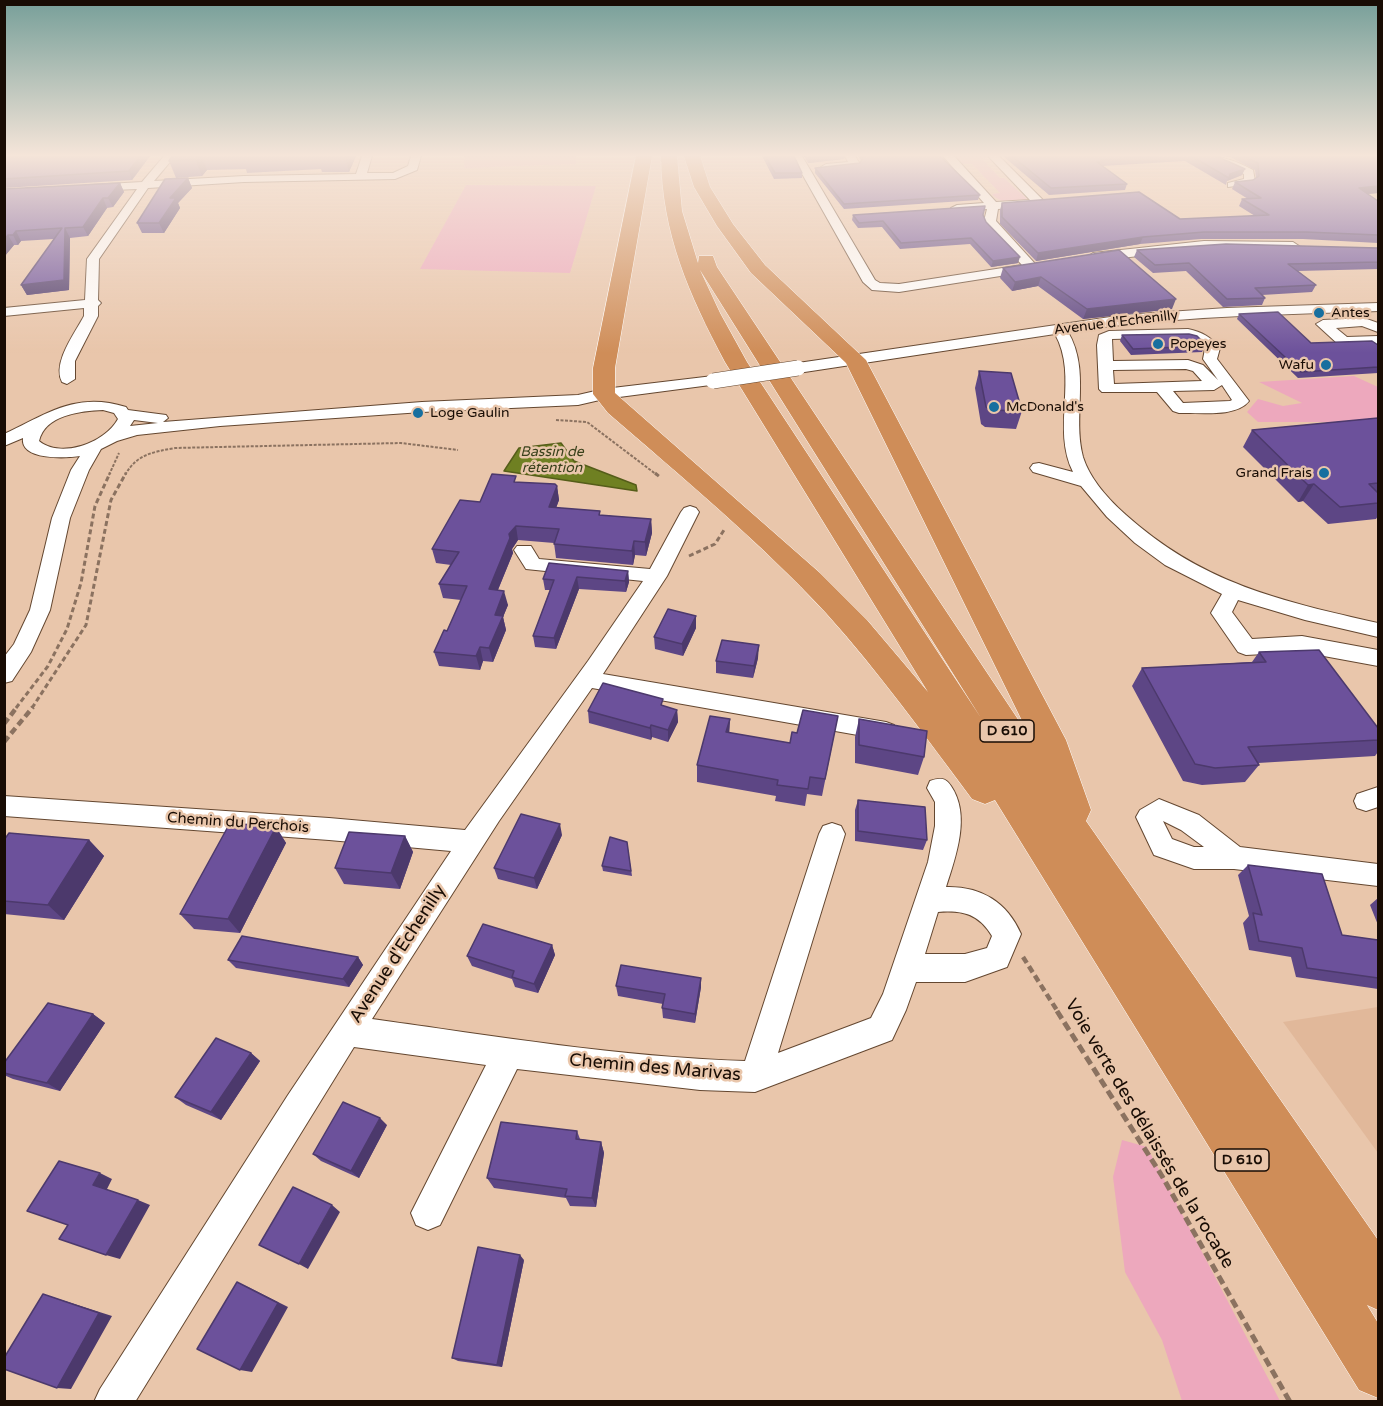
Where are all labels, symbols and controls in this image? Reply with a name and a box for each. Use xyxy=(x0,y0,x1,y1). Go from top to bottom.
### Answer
place label: Antes xyxy=(1331,305,1370,321)
marker: Antes xyxy=(1312,306,1326,320)
street label: Avenue d'Echenilly xyxy=(1053,307,1179,339)
place label: Popeyes xyxy=(1170,336,1226,352)
marker: Popeyes xyxy=(1151,337,1165,351)
place label: Wafu xyxy=(1279,357,1314,373)
marker: Wafu xyxy=(1319,358,1333,372)
place label: McDonald's xyxy=(1006,399,1084,415)
marker: McDonald's xyxy=(987,400,1001,414)
place label: Loge Gaulin xyxy=(430,405,509,421)
marker: Loge Gaulin xyxy=(411,406,425,420)
water label: Bassin de rétention xyxy=(520,444,584,476)
place label: Grand Frais xyxy=(1236,465,1312,481)
marker: Grand Frais xyxy=(1317,466,1331,480)
road number: D 610 xyxy=(980,720,1034,742)
street label: Chemin du Perchois xyxy=(166,809,310,837)
street label: Avenue d'Echenilly xyxy=(345,881,451,1027)
street label: Voie verte des délaissés de la rocade xyxy=(1060,995,1238,1273)
street label: Chemin des Marivas xyxy=(568,1050,742,1086)
road number: D 610 xyxy=(1215,1149,1269,1171)

